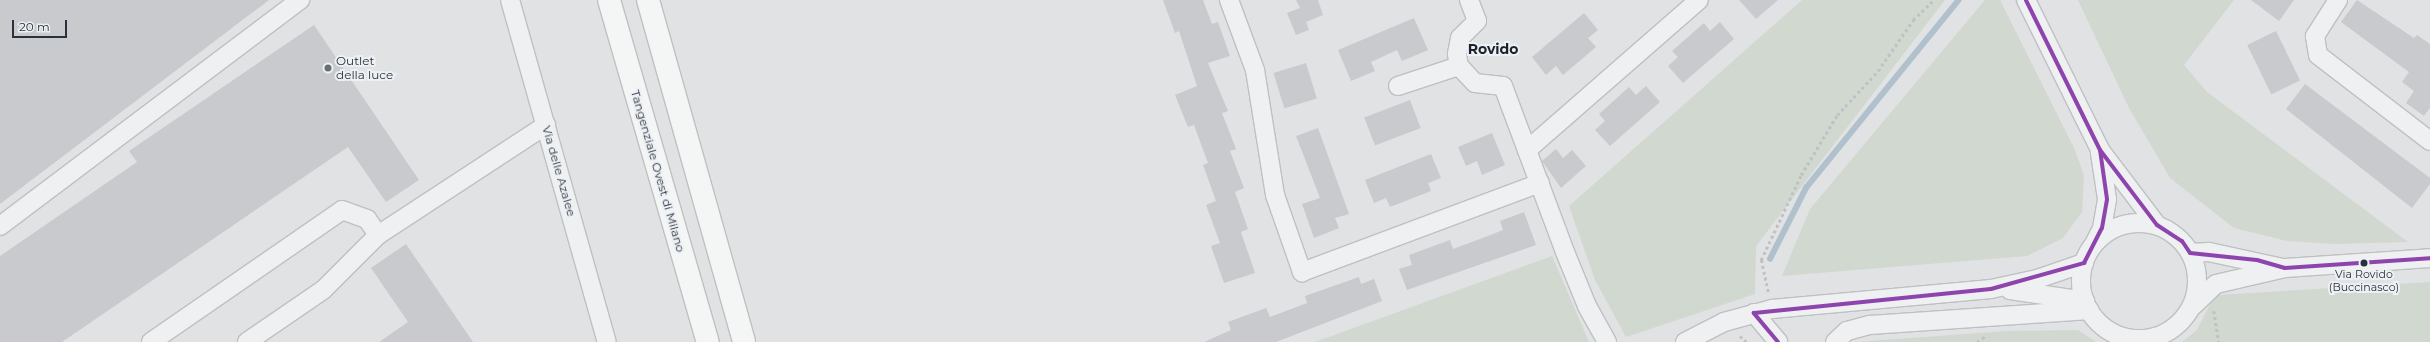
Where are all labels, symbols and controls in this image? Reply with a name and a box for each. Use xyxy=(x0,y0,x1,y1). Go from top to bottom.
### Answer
scale bar xyxy=(14,12,69,38)
text: 20 m xyxy=(19,19,50,34)
district label: Rovido xyxy=(1468,41,1518,57)
place label: Outlet della luce xyxy=(336,54,393,82)
marker: Outlet della luce xyxy=(323,63,333,73)
street label: Tangenziale Ovest di Milano xyxy=(628,88,688,254)
street label: Via delle Azalee xyxy=(539,124,579,218)
marker: Via Rovido (Buccinasco) xyxy=(2359,258,2369,268)
place label: Via Rovido (Buccinasco) xyxy=(2329,268,2399,294)

